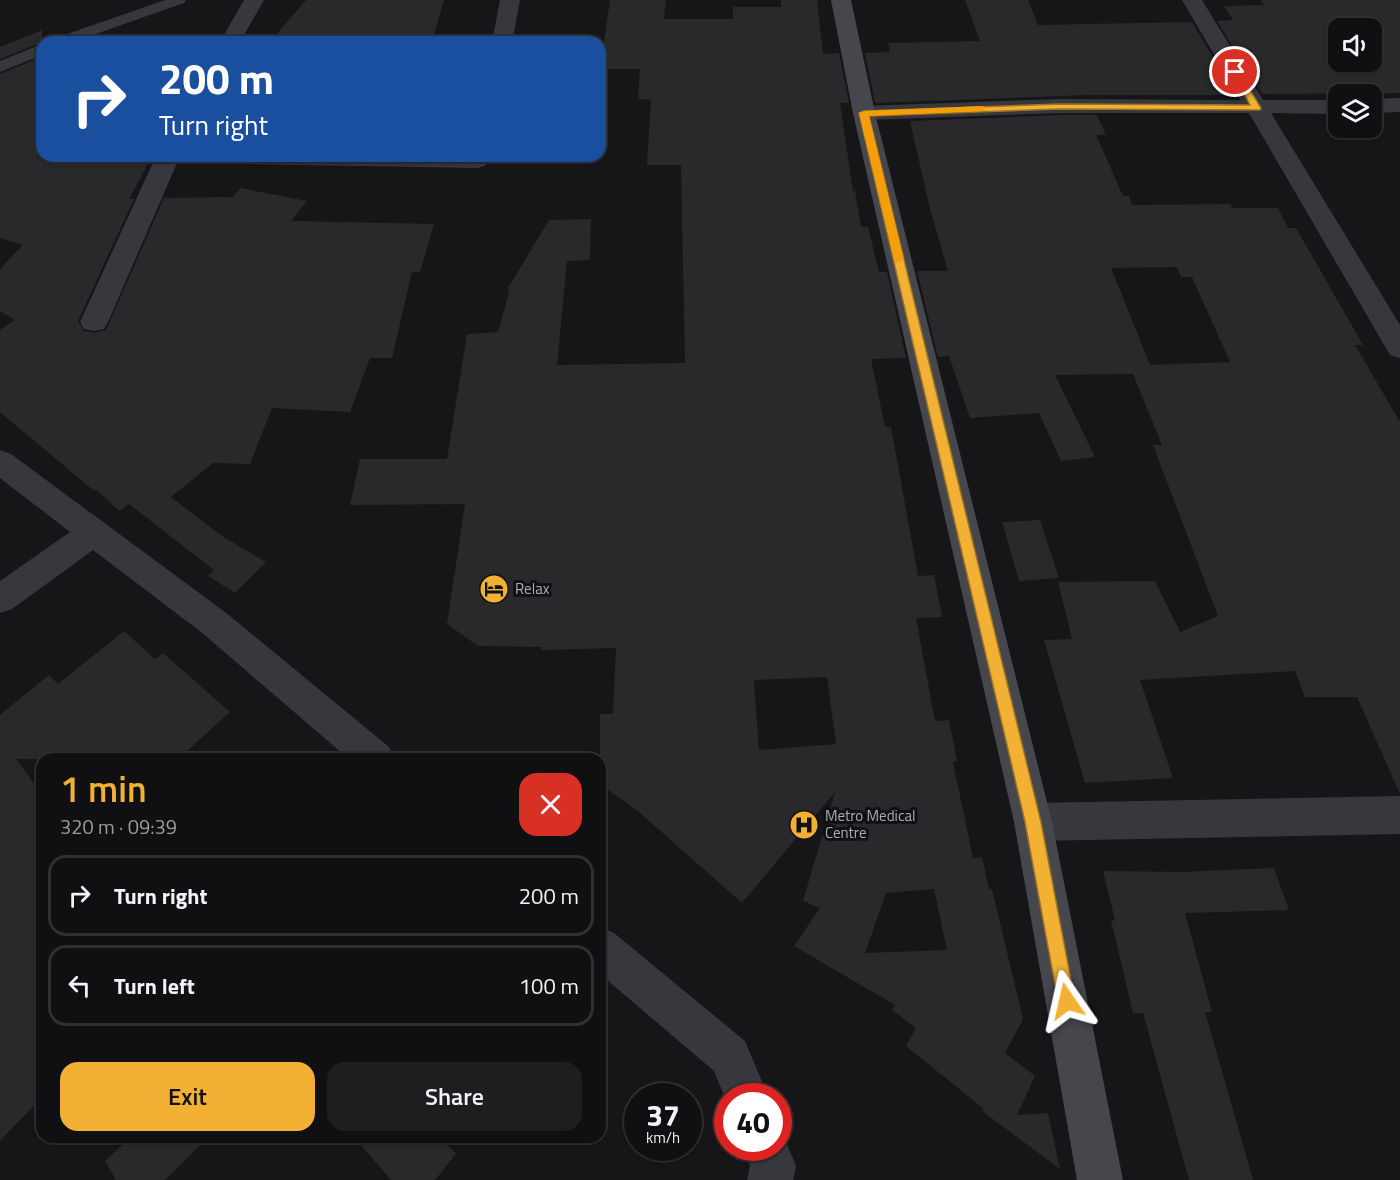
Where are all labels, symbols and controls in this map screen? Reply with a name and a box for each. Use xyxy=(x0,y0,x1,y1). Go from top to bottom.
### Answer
map controls xyxy=(1328,18,1382,138)
button: sound xyxy=(1328,18,1382,72)
text: 200 m xyxy=(159,46,274,110)
pin xyxy=(1209,46,1260,97)
icon: arrive xyxy=(1218,55,1251,88)
icon: right xyxy=(60,60,138,138)
button: layers xyxy=(1328,84,1382,138)
text: Turn right xyxy=(159,104,268,145)
hotel icon: Relax xyxy=(478,573,510,605)
place label: Relax xyxy=(515,577,550,600)
text: 1 min xyxy=(60,761,147,816)
button: close xyxy=(519,773,582,836)
place label: Metro Medical Centre xyxy=(825,804,915,844)
hospital icon: Metro Medical Centre xyxy=(788,809,820,841)
text: 320 m · 09:39 xyxy=(60,811,177,842)
icon: right xyxy=(63,879,96,912)
text: Turn right xyxy=(114,879,208,913)
text: 200 m xyxy=(519,879,579,913)
icon: left xyxy=(63,969,96,1002)
text: Turn left xyxy=(114,969,195,1003)
text: 100 m xyxy=(519,969,579,1003)
position arrow xyxy=(1035,969,1099,1033)
button: Exit xyxy=(60,1062,315,1131)
button: Share xyxy=(327,1062,582,1131)
speed limit sign: 40 xyxy=(714,1083,792,1161)
text: 37 xyxy=(646,1092,680,1138)
text: km/h xyxy=(646,1126,680,1149)

